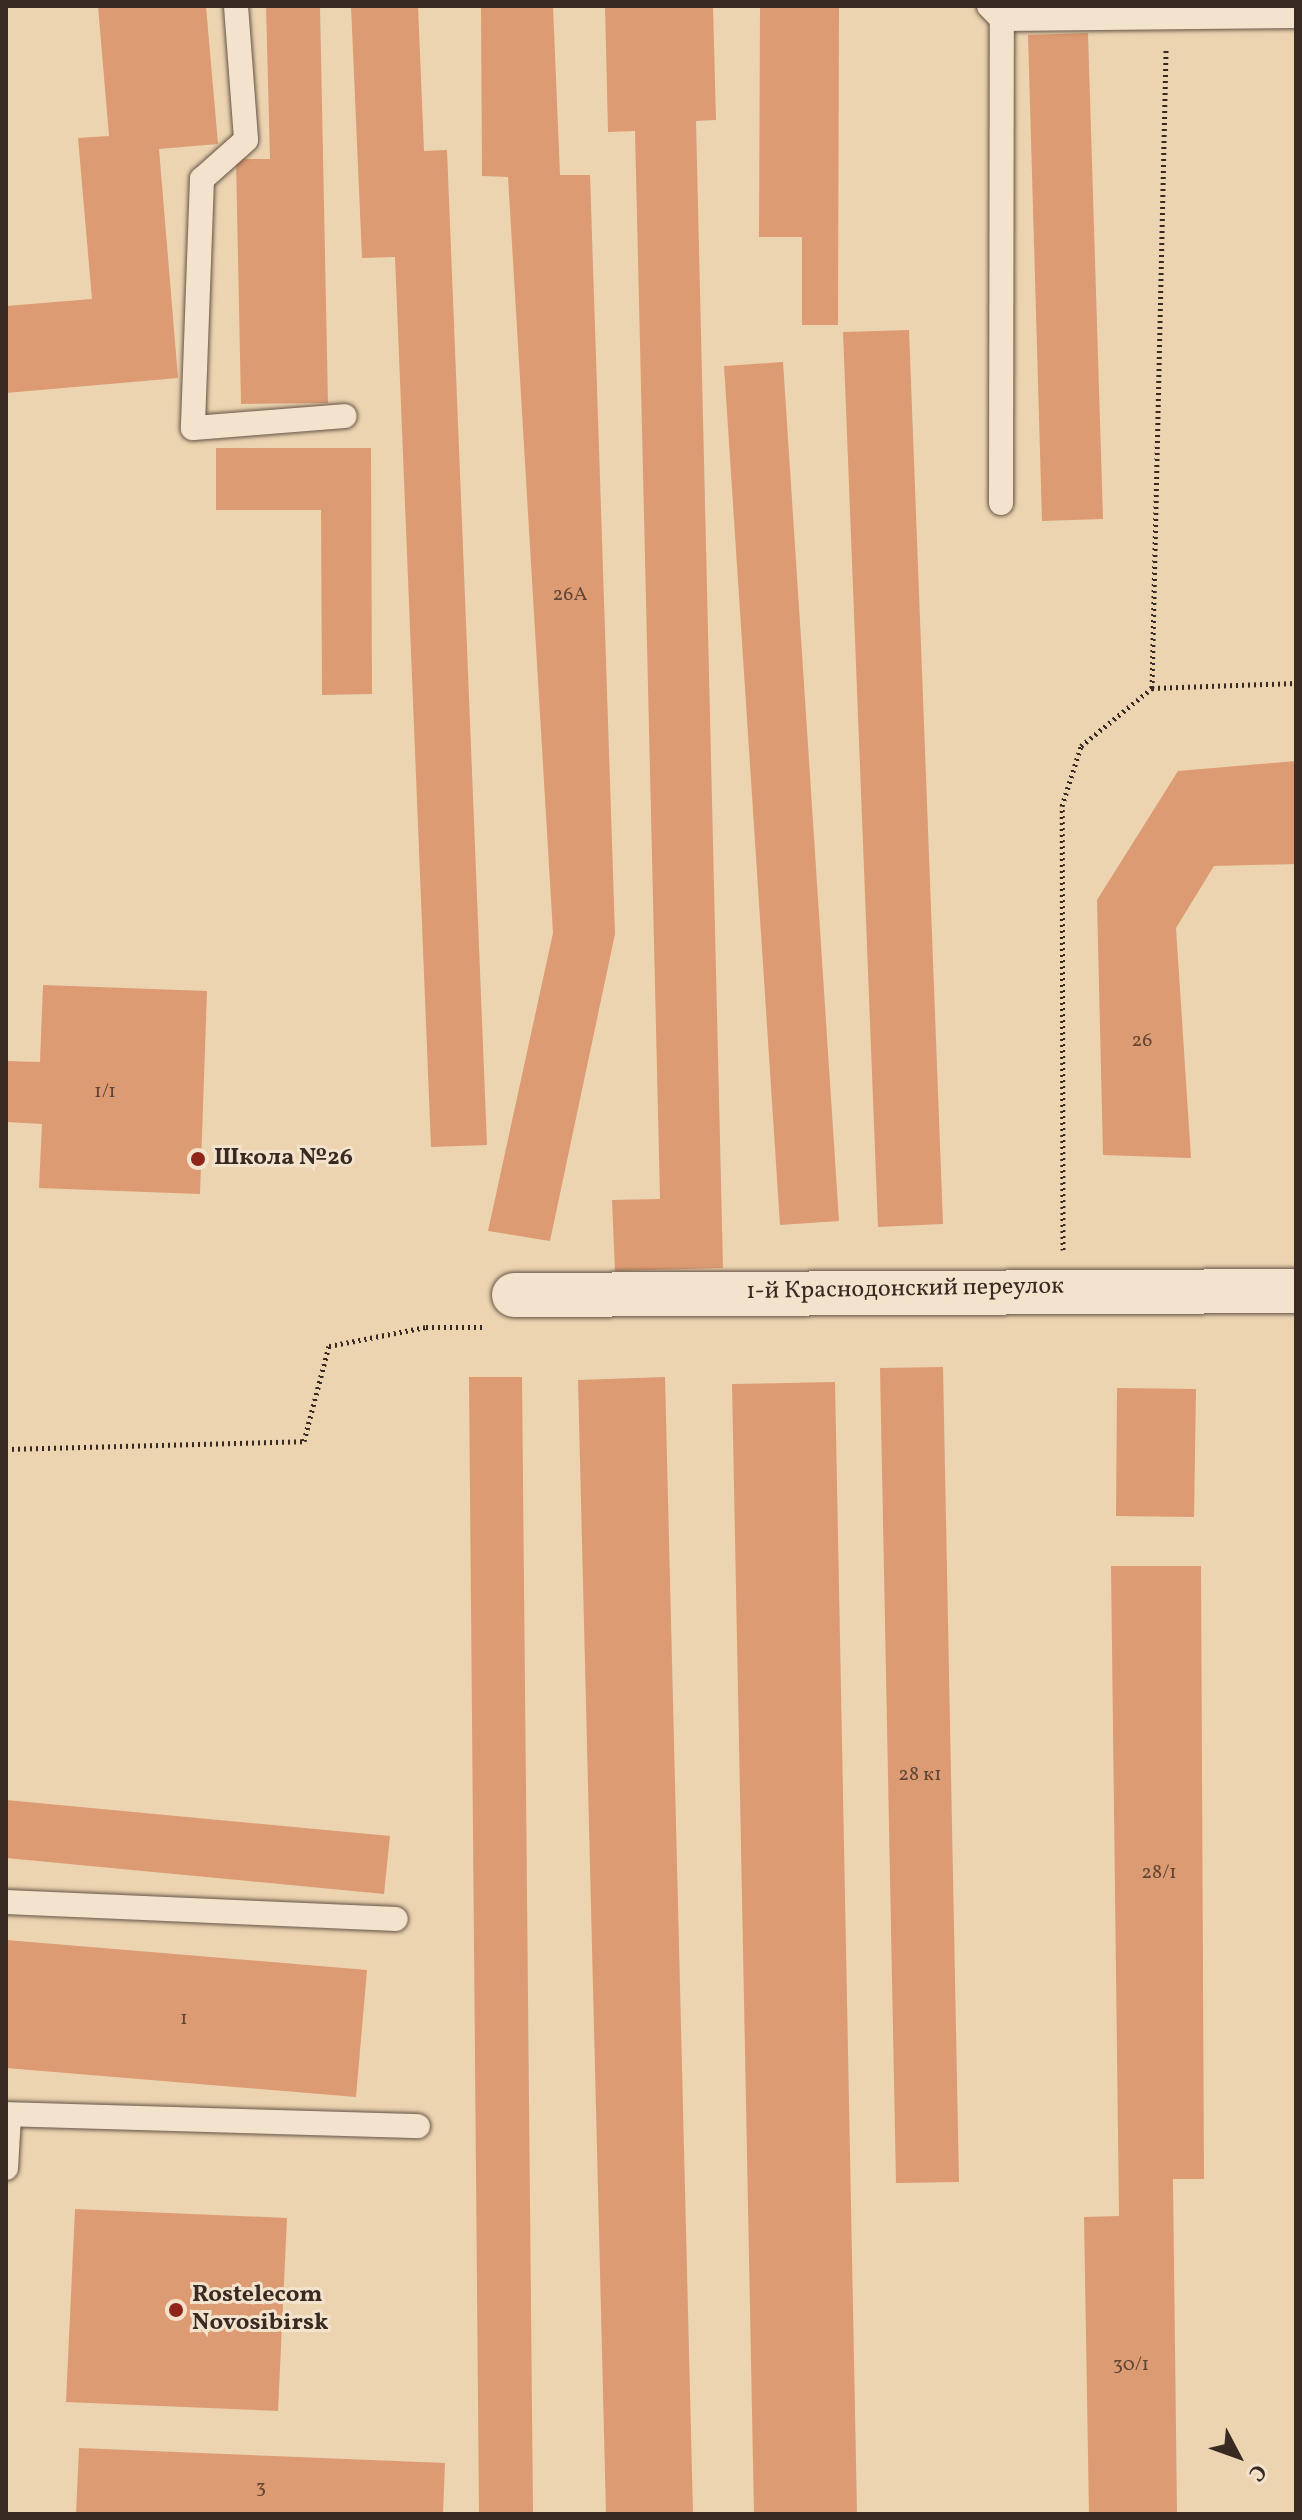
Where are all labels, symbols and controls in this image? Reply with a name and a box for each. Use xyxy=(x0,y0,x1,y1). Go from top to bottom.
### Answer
house number: 26А xyxy=(553,583,587,607)
house number: 26 xyxy=(1132,1029,1152,1053)
house number: 1/1 xyxy=(94,1080,116,1104)
place label: Школа №26 xyxy=(214,1145,353,1173)
marker: Школа №26 xyxy=(189,1150,207,1168)
street label: 1-й Краснодонский переулок xyxy=(746,1273,1064,1307)
house number: 28 к1 xyxy=(898,1763,942,1787)
house number: 28/1 xyxy=(1141,1861,1177,1885)
house number: 1 xyxy=(180,2007,188,2031)
place label: Rostelecom Novosibirsk xyxy=(192,2282,329,2338)
marker: Rostelecom Novosibirsk xyxy=(167,2301,185,2319)
house number: 30/1 xyxy=(1113,2353,1149,2377)
north arrow xyxy=(1198,2416,1278,2496)
text: С xyxy=(1240,2457,1273,2488)
house number: 3 xyxy=(256,2476,266,2500)

